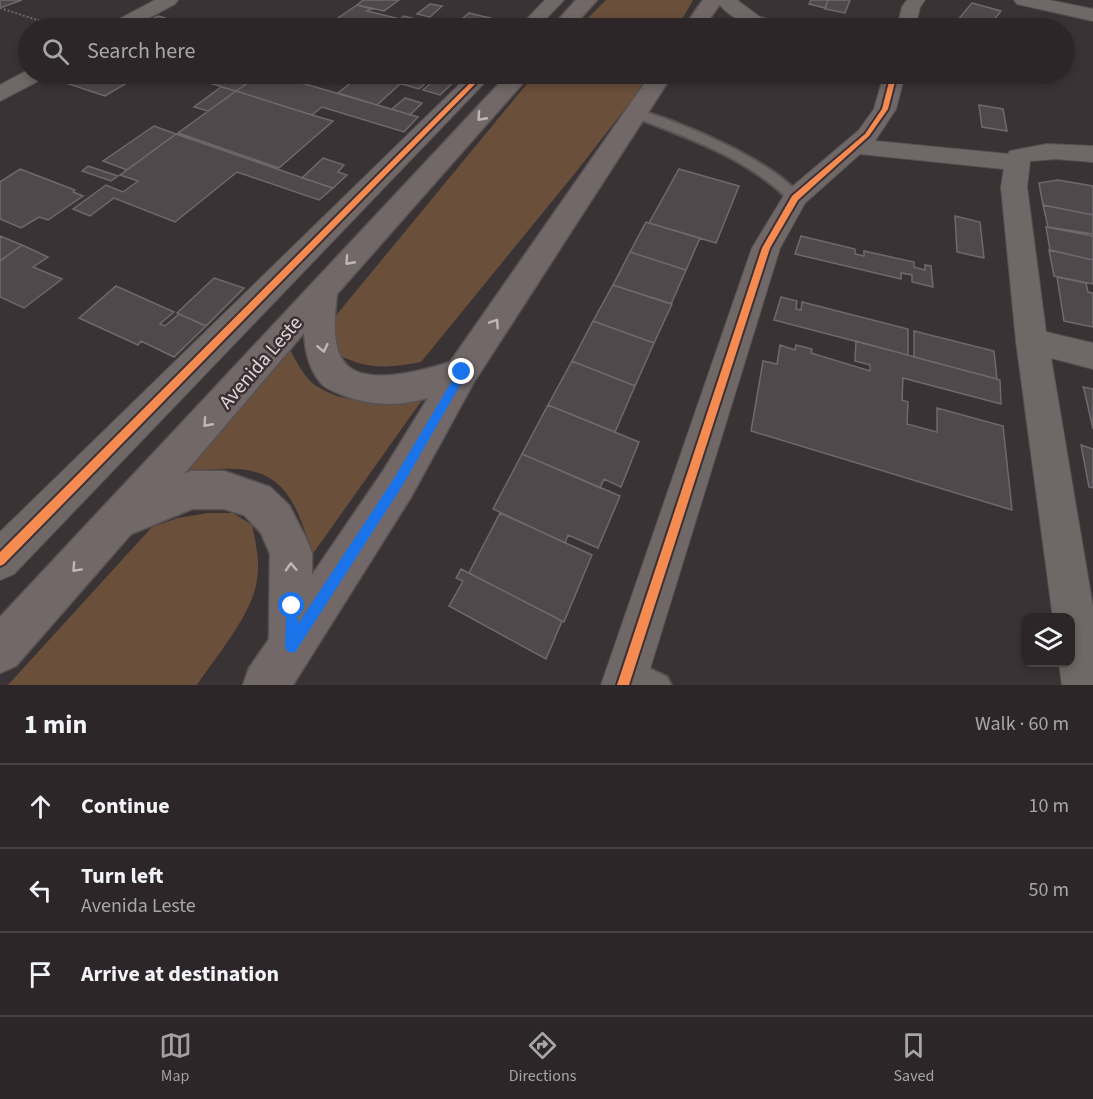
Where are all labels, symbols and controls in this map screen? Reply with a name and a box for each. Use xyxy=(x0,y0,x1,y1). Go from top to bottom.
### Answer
search box xyxy=(18,18,1075,84)
icon: search xyxy=(39,35,72,68)
text: Search here xyxy=(87,35,195,67)
one-way arrow xyxy=(477,110,488,120)
one-way arrow xyxy=(345,254,356,264)
street label: Avenida Leste xyxy=(213,310,309,415)
one-way arrow xyxy=(488,319,499,330)
one-way arrow xyxy=(316,343,329,353)
route end xyxy=(448,358,474,384)
one-way arrow xyxy=(203,416,214,427)
one-way arrow xyxy=(72,561,83,571)
one-way arrow xyxy=(285,562,298,571)
route start xyxy=(278,592,304,618)
map controls xyxy=(1021,613,1075,667)
button: layers xyxy=(1021,613,1075,667)
text: 1 min xyxy=(24,706,87,743)
text: Walk · 60 m xyxy=(975,710,1069,738)
icon: ahead xyxy=(24,790,57,823)
text: Continue xyxy=(81,790,170,822)
text: 10 m xyxy=(1029,792,1069,820)
text: Turn left xyxy=(81,860,163,892)
icon: left xyxy=(24,874,57,907)
text: 50 m xyxy=(1029,876,1069,904)
text: Avenida Leste xyxy=(81,892,196,920)
icon: arrive xyxy=(24,958,57,991)
text: Arrive at destination xyxy=(81,958,279,990)
tab: Map xyxy=(159,1029,192,1087)
tab: Directions xyxy=(509,1029,576,1087)
tab: Saved xyxy=(894,1029,934,1087)

